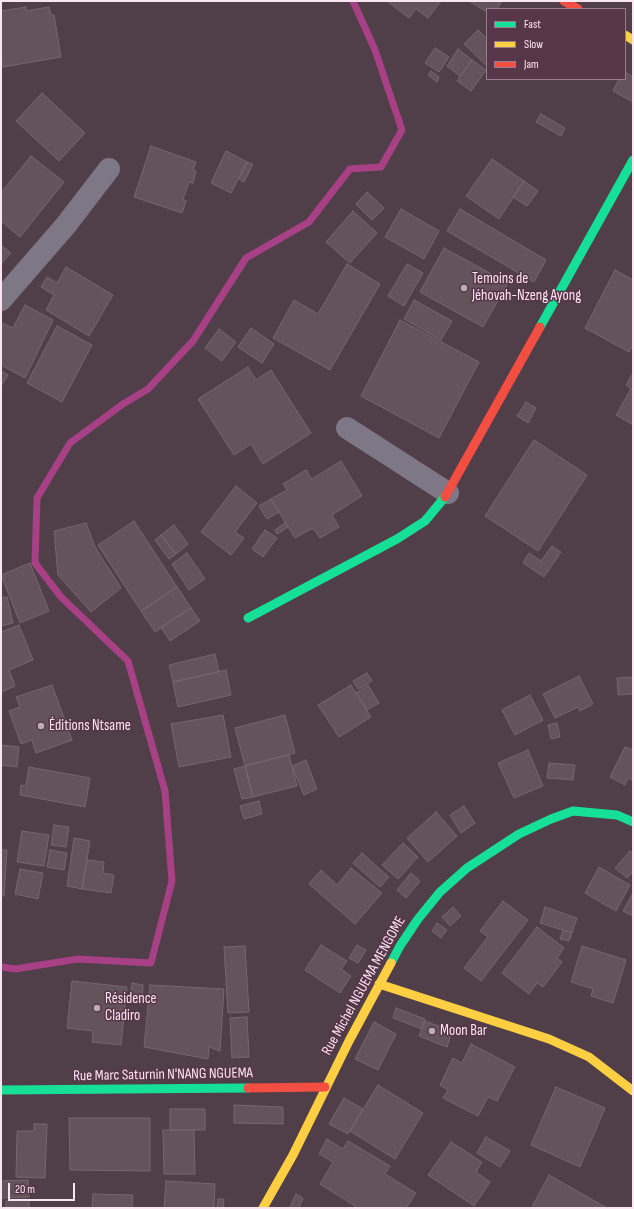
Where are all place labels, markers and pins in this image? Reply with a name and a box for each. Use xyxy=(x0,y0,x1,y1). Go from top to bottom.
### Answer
place label: Temoins de Jéhovah-Nzeng Ayong xyxy=(472,270,581,305)
marker: Temoins de Jéhovah-Nzeng Ayong xyxy=(459,283,469,293)
place label: Éditions Ntsame xyxy=(49,717,131,735)
marker: Éditions Ntsame xyxy=(36,721,46,731)
place label: Résidence Cladiro xyxy=(105,990,157,1025)
marker: Résidence Cladiro xyxy=(92,1003,102,1013)
place label: Moon Bar xyxy=(440,1022,487,1040)
marker: Moon Bar xyxy=(427,1026,437,1036)

